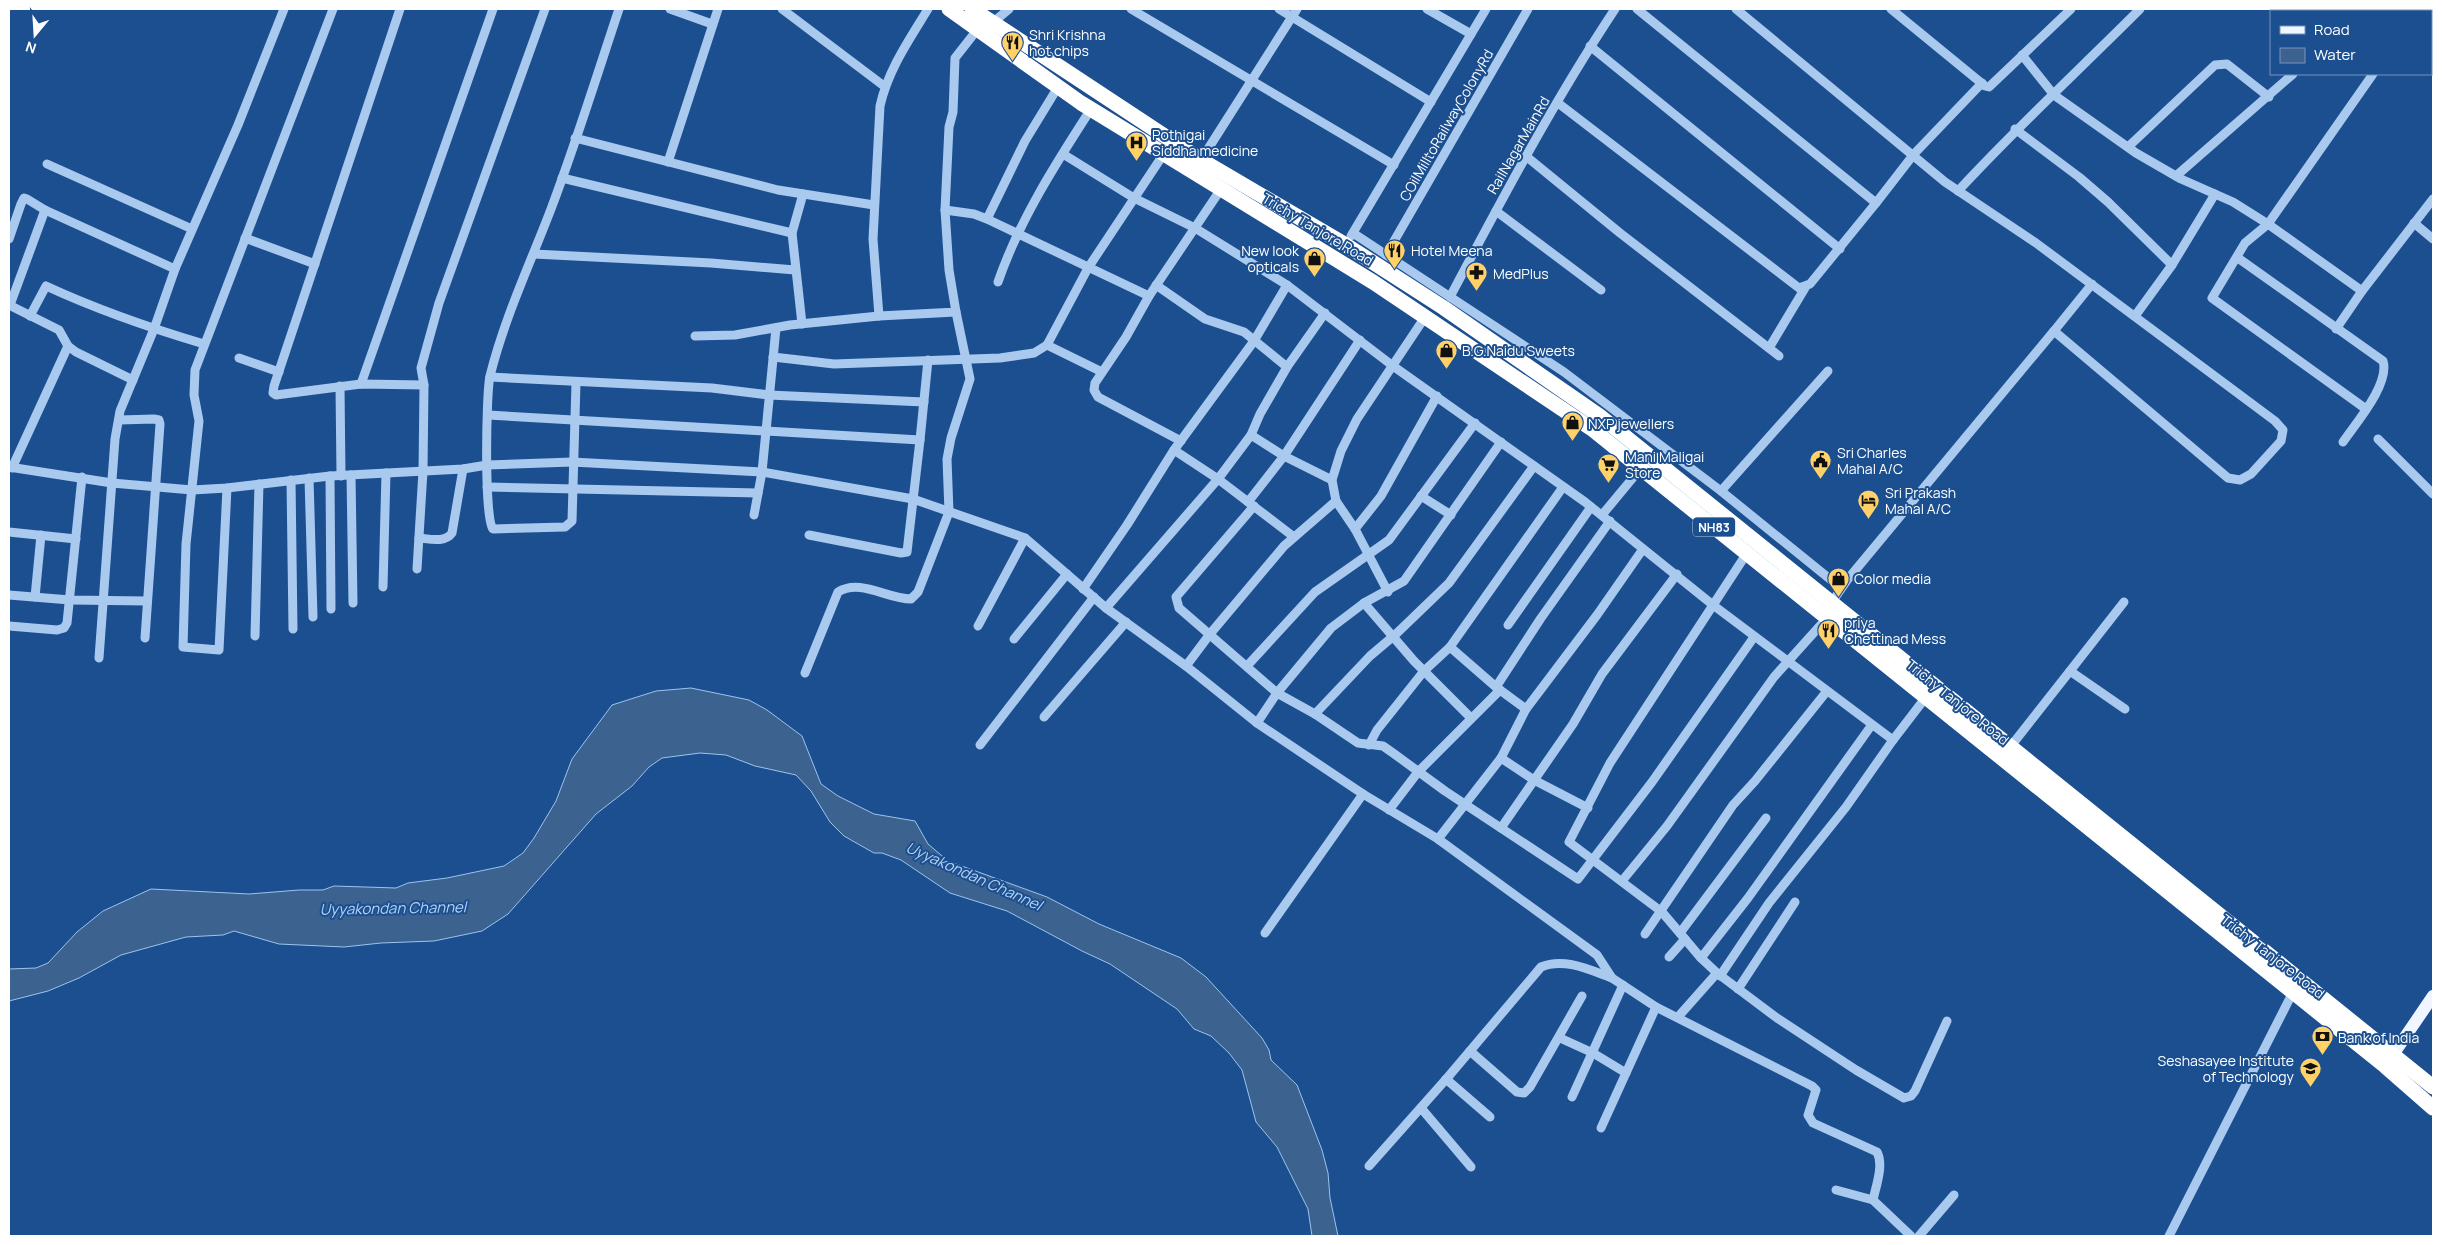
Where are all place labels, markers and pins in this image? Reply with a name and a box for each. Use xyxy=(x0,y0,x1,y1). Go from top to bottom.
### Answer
place label: Shri Krishna hot chips xyxy=(1029,25,1105,60)
restaurant icon: Shri Krishna hot chips xyxy=(1001,30,1025,61)
place label: Pothigai Siddha medicine xyxy=(1152,125,1258,160)
hospital icon: Pothigai Siddha medicine xyxy=(1124,130,1148,161)
restaurant icon: Hotel Meena xyxy=(1383,238,1407,269)
place label: New look opticals xyxy=(1241,241,1300,276)
place label: Hotel Meena xyxy=(1411,241,1492,260)
shop icon: New look opticals xyxy=(1303,246,1327,277)
pharmacy icon: MedPlus xyxy=(1465,261,1489,292)
place label: MedPlus xyxy=(1493,264,1549,283)
shop icon: B.G.Naidu Sweets xyxy=(1434,338,1458,369)
place label: B.G.Naidu Sweets xyxy=(1462,341,1575,360)
shop icon: NXP jewellers xyxy=(1560,411,1584,442)
place label: NXP jewellers xyxy=(1588,414,1674,433)
place label: Sri Charles Mahal A/C xyxy=(1837,443,1907,478)
place label: Mani Maligai Store xyxy=(1625,447,1704,482)
public building icon: Sri Charles Mahal A/C xyxy=(1809,448,1833,479)
supermarket icon: Mani Maligai Store xyxy=(1597,452,1621,483)
place label: Sri Prakash Mahal A/C xyxy=(1885,483,1956,518)
hotel icon: Sri Prakash Mahal A/C xyxy=(1857,488,1881,519)
shop icon: Color media xyxy=(1826,566,1850,597)
place label: Color media xyxy=(1854,569,1931,588)
place label: priya Chettinad Mess xyxy=(1844,613,1946,648)
restaurant icon: priya Chettinad Mess xyxy=(1816,618,1840,649)
bank icon: Bank of India xyxy=(2310,1025,2334,1056)
place label: Bank of India xyxy=(2338,1028,2419,1047)
place label: Seshasayee Institute of Technology xyxy=(2158,1051,2295,1086)
school or university icon: Seshasayee Institute of Technology xyxy=(2298,1056,2322,1087)

